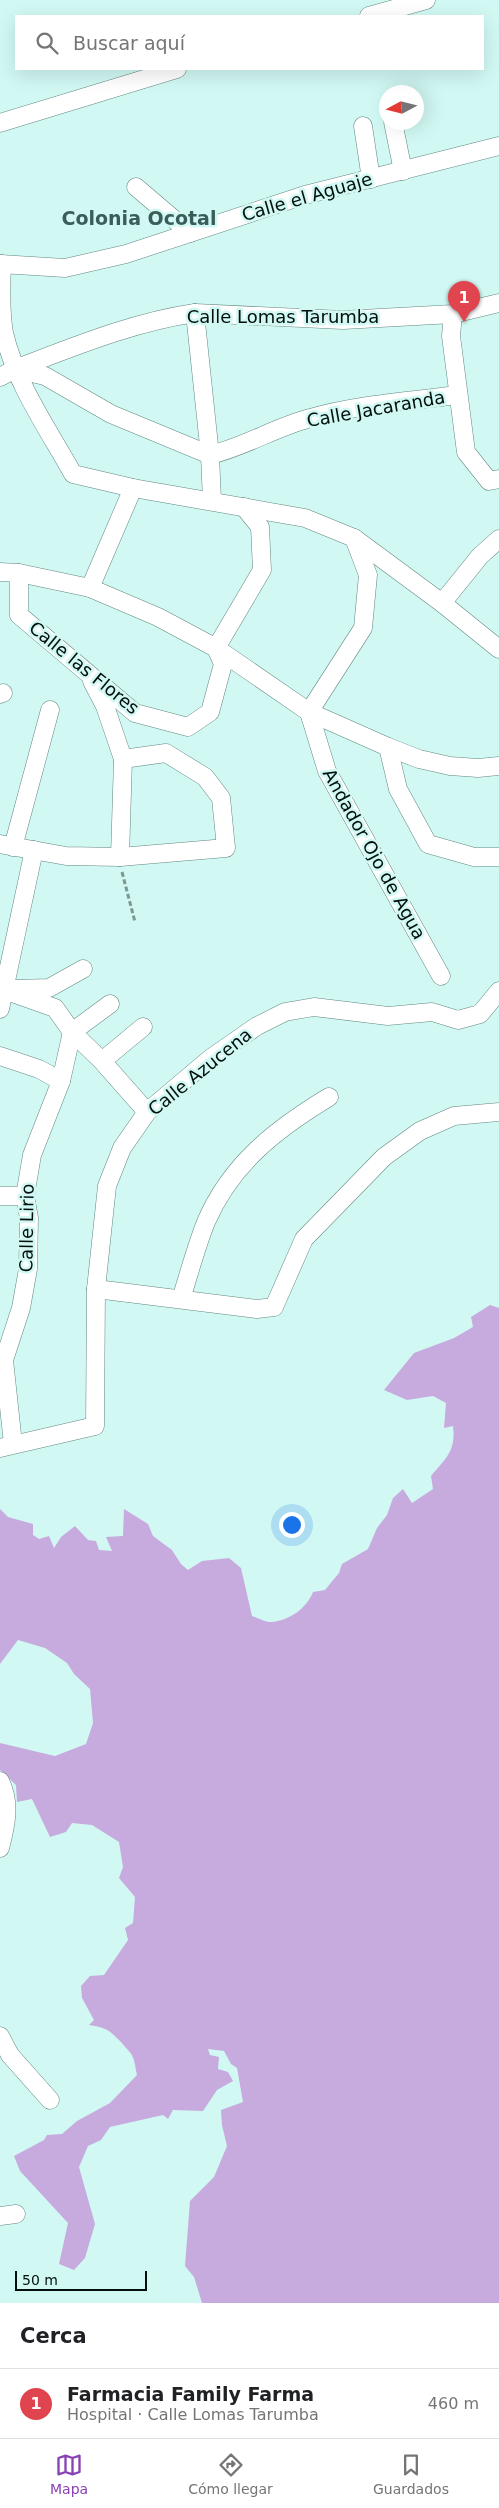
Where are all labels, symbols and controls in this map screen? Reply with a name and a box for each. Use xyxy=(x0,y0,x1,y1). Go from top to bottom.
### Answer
search box xyxy=(15,15,484,70)
icon: search xyxy=(33,29,61,57)
text: Buscar aquí xyxy=(73,32,185,54)
north arrow xyxy=(379,85,424,130)
street label: Calle el Aguaje xyxy=(239,168,374,225)
district label: Colonia Ocotal xyxy=(62,207,216,229)
pin: 1 xyxy=(448,281,480,322)
street label: Calle Lomas Tarumba xyxy=(187,306,379,327)
street label: Calle Jacaranda xyxy=(305,386,447,431)
street label: Calle las Flores xyxy=(25,617,144,718)
street label: Andador Ojo de Agua xyxy=(319,765,430,943)
street label: Calle Azucena xyxy=(144,1023,256,1120)
street label: Calle Lirio xyxy=(15,1183,38,1273)
your location xyxy=(279,1512,305,1538)
scale bar xyxy=(15,2268,148,2291)
text: 50 m xyxy=(22,2272,58,2288)
text: Cerca xyxy=(20,2324,87,2348)
text: Farmacia Family Farma xyxy=(67,2383,314,2405)
text: 1 xyxy=(30,2394,42,2413)
text: 460 m xyxy=(428,2394,479,2413)
text: Hospital · Calle Lomas Tarumba xyxy=(67,2405,319,2424)
tab: Mapa xyxy=(50,2451,88,2497)
tab: Cómo llegar xyxy=(188,2451,273,2497)
tab: Guardados xyxy=(373,2451,449,2497)

